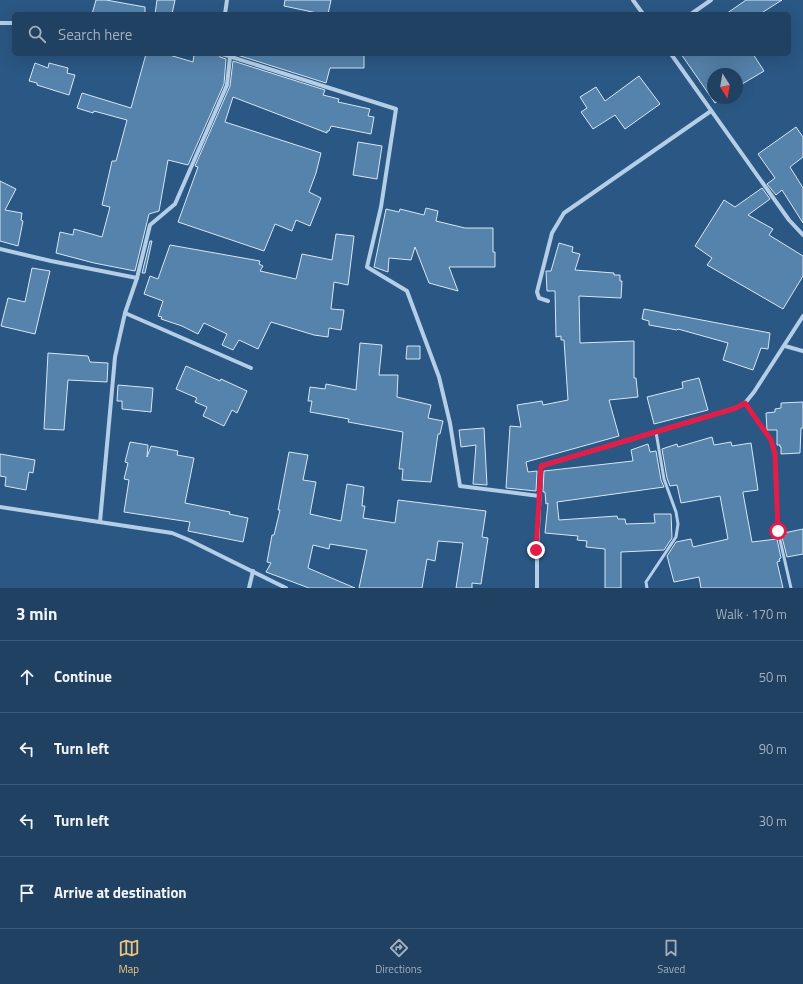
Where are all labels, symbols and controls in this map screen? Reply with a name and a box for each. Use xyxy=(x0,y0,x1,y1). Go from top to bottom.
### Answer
search box xyxy=(12,12,791,56)
icon: search xyxy=(26,23,48,45)
text: Search here xyxy=(58,23,132,46)
north arrow xyxy=(707,68,743,104)
route start xyxy=(769,522,787,540)
route end xyxy=(527,541,545,559)
text: 3 min xyxy=(16,601,57,627)
text: Walk · 170 m xyxy=(716,604,787,624)
text: Continue xyxy=(54,665,112,688)
icon: ahead xyxy=(16,666,38,688)
text: 50 m xyxy=(759,667,787,687)
text: Turn left xyxy=(54,737,109,760)
icon: left xyxy=(16,738,38,760)
text: 90 m xyxy=(759,739,787,759)
text: Turn left xyxy=(54,809,109,832)
icon: left xyxy=(16,810,38,832)
text: 30 m xyxy=(759,811,787,831)
text: Arrive at destination xyxy=(54,881,187,904)
icon: arrive xyxy=(16,882,38,904)
tab: Map xyxy=(118,937,140,977)
tab: Directions xyxy=(375,937,422,977)
tab: Saved xyxy=(657,937,685,977)

